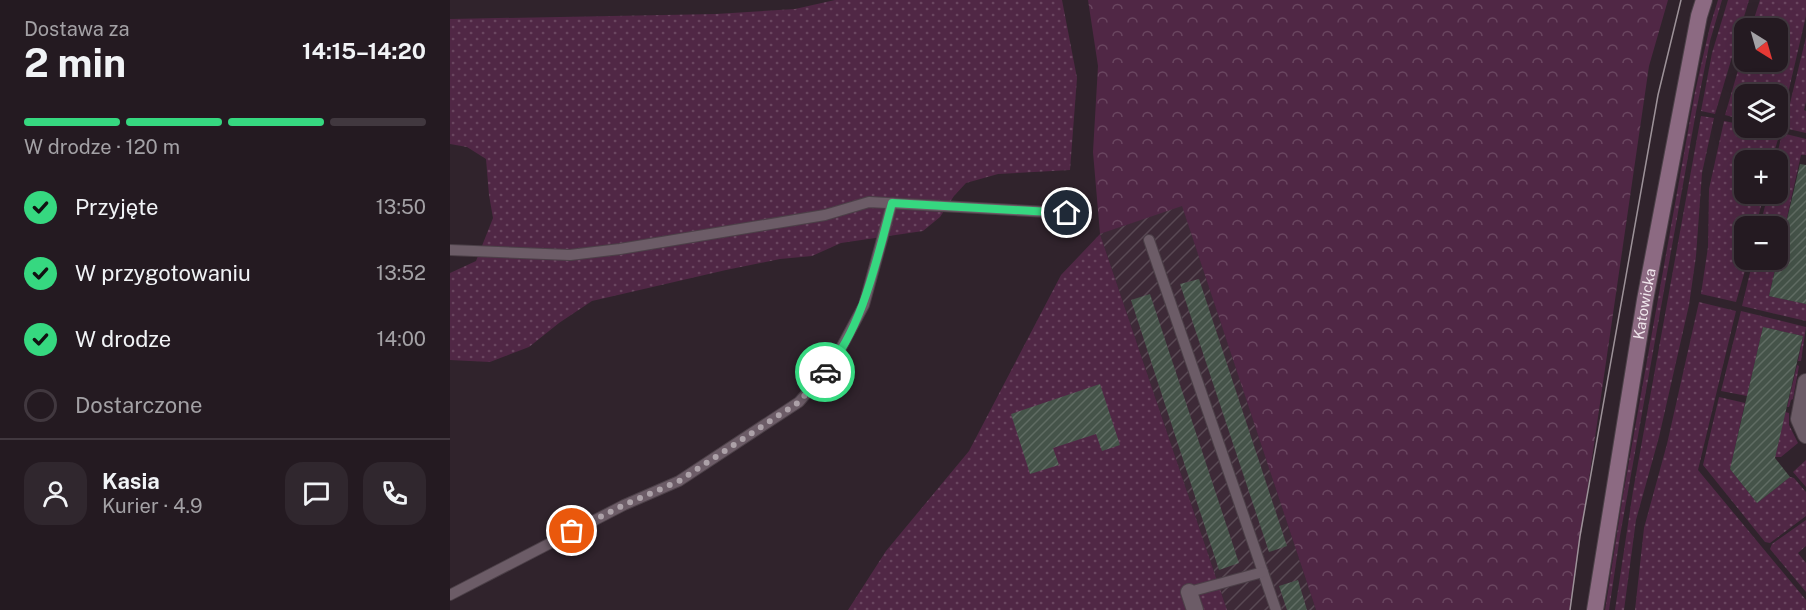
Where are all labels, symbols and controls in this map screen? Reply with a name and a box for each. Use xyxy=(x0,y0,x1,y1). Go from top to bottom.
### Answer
text: Dostawa za xyxy=(24,17,130,41)
north arrow xyxy=(1734,18,1788,72)
map controls xyxy=(1734,18,1788,270)
text: 14:15–14:20 xyxy=(302,38,426,64)
text: 2 min xyxy=(24,40,126,86)
button: layers xyxy=(1734,84,1788,138)
text: W drodze · 120 m xyxy=(24,135,180,159)
button: + xyxy=(1734,150,1788,204)
pin xyxy=(1041,187,1092,238)
icon: check xyxy=(24,191,57,224)
text: Przyjęte xyxy=(75,194,158,220)
text: 13:50 xyxy=(376,195,426,219)
icon: home xyxy=(1050,196,1083,229)
button: − xyxy=(1734,216,1788,270)
icon: check xyxy=(24,257,57,290)
text: W przygotowaniu xyxy=(75,260,251,286)
text: 13:52 xyxy=(376,261,426,285)
street label: Katowicka xyxy=(1630,267,1659,341)
icon: check xyxy=(24,323,57,356)
text: W drodze xyxy=(75,326,171,352)
text: 14:00 xyxy=(376,327,426,351)
courier xyxy=(795,342,855,402)
icon: car xyxy=(809,356,842,389)
text: Dostarczone xyxy=(75,392,202,418)
button: person xyxy=(24,462,87,525)
button: chat xyxy=(285,462,348,525)
button: phone xyxy=(363,462,426,525)
text: Kasia xyxy=(102,468,160,494)
text: Kurier · 4.9 xyxy=(102,494,202,518)
pin xyxy=(546,505,597,556)
icon: bag xyxy=(555,514,588,547)

